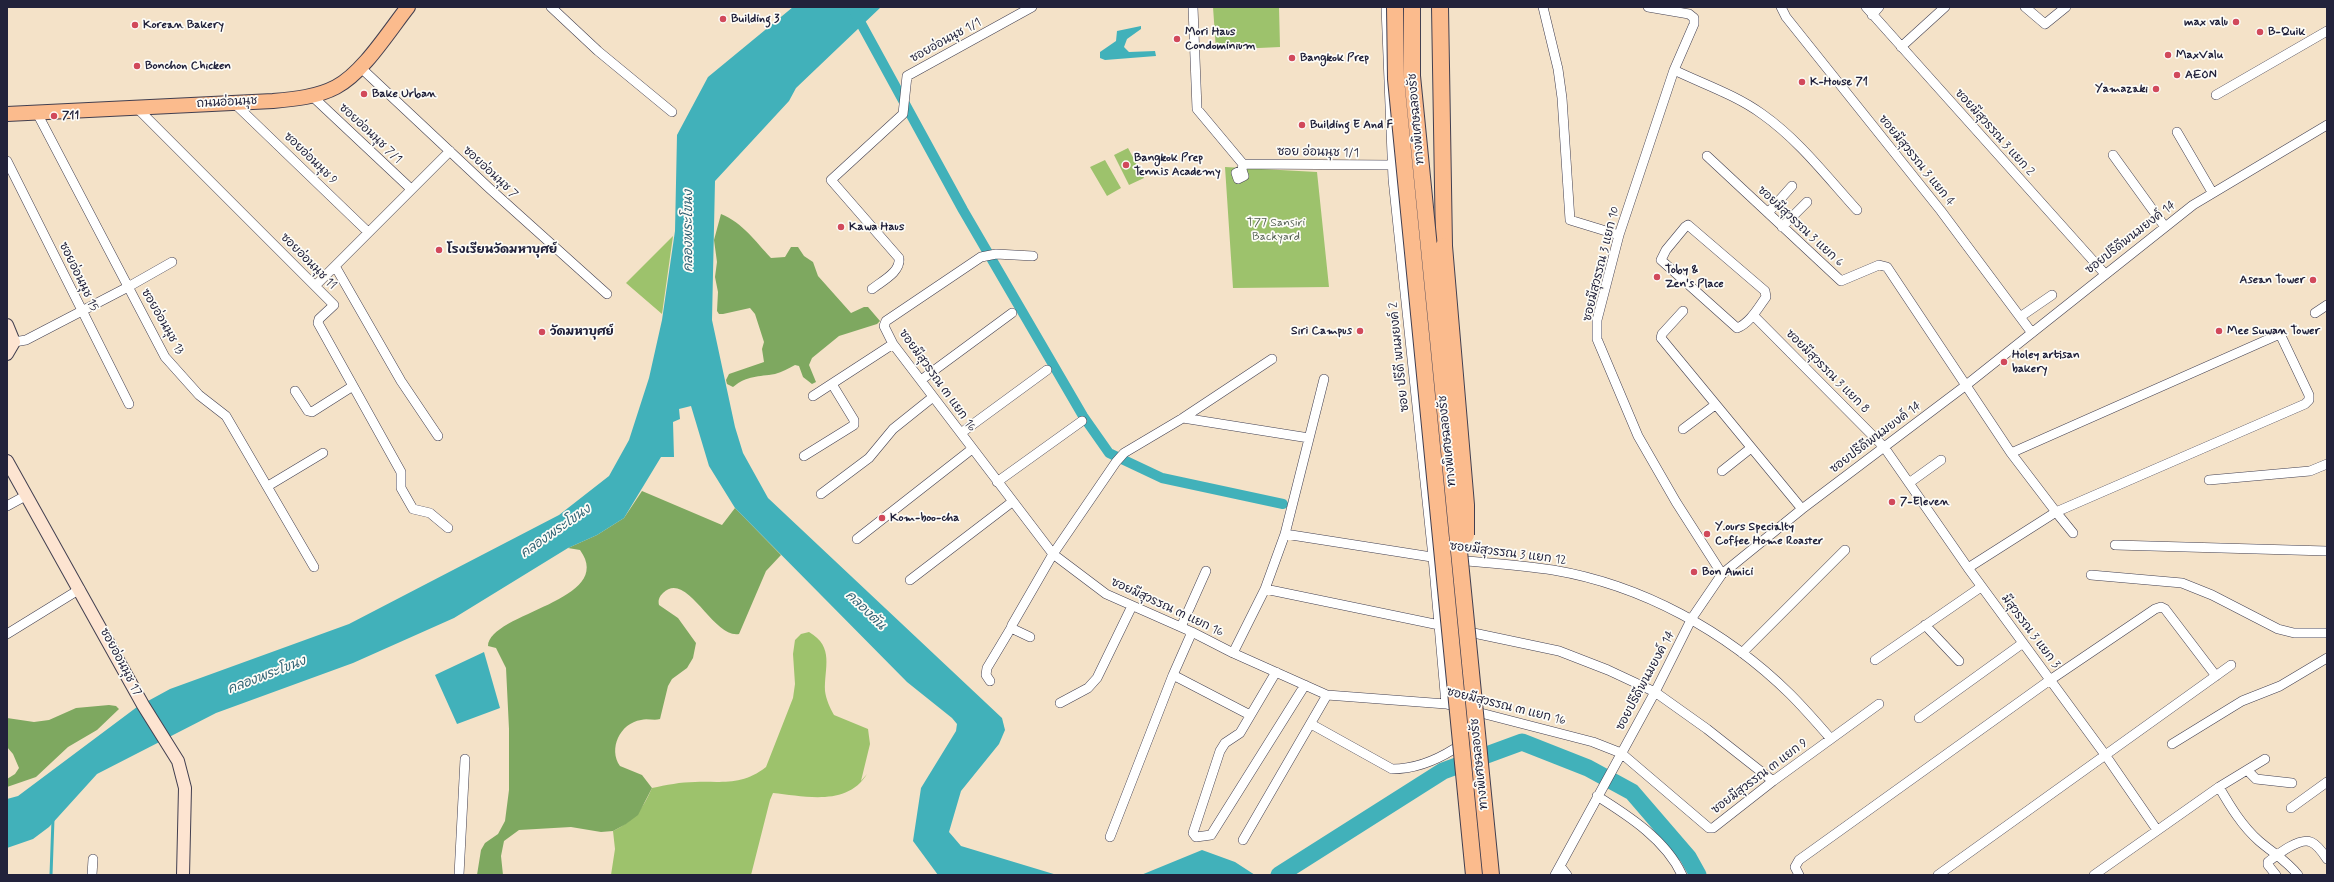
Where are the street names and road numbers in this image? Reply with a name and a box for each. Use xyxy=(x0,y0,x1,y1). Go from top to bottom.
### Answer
street label: ซอยอ่อนนุช 1/1 xyxy=(908,16,984,66)
street label: ทางพิเศษฉลองรัช xyxy=(1406,73,1428,165)
street label: ซอยมีสุวรรณ 3 แยก 2 xyxy=(1951,87,2037,179)
street label: ถนนอ่อนนุช xyxy=(196,94,258,112)
street label: ซอยอ่อนนุช 7/1 xyxy=(336,101,404,167)
street label: ซอยมีสุวรรณ 3 แยก 4 xyxy=(1875,113,1957,209)
street label: ซอยอ่อนนุช 9 xyxy=(280,130,340,188)
street label: ซอยอ่อนนุช 7 xyxy=(459,144,521,202)
street label: ซอย อ่อนนุช 1/1 xyxy=(1277,145,1359,161)
street label: ซอยมีสุวรรณ 3 แยก 6 xyxy=(1754,184,1846,270)
street label: ซอยปรีดีพนมยงค์ 14 xyxy=(2083,198,2179,278)
street label: ซอยมีสุวรรณ 3 แยก 10 xyxy=(1581,205,1623,323)
street label: ซอยอ่อนนุช 11 xyxy=(277,231,339,293)
street label: ซอยอ่อนนุช 15 xyxy=(55,240,101,314)
street label: ซอยอ่อนนุช 13 xyxy=(137,287,187,357)
street label: ซอย ปรีดี พนมยงค์ 2 xyxy=(1387,302,1413,412)
street label: ซอยมีสุวรรณ ๓ แยก 16 xyxy=(895,327,979,435)
street label: ซอยมีสุวรรณ 3 แยก 8 xyxy=(1782,327,1872,417)
street label: ทางพิเศษฉลองรัช xyxy=(1436,394,1460,488)
street label: ซอยปรีดีพนมยงค์ 14 xyxy=(1828,399,1924,477)
street label: ซอยมีสุวรรณ 3 แยก 12 xyxy=(1449,540,1567,568)
street label: ซอยมีสุวรรณ ๓ แยก 16 xyxy=(1108,576,1226,640)
street label: มีสุวรรณ 3 แยก 3 xyxy=(1998,592,2062,672)
street label: ซอยอ่อนนุช 17 xyxy=(96,626,144,698)
street label: ซอยปรีดีพนมยงค์ 14 xyxy=(1614,629,1678,733)
street label: ซอยมีสุวรรณ ๓ แยก 16 xyxy=(1445,685,1567,729)
street label: ทางพิเศษฉลองรัช xyxy=(1468,717,1492,811)
street label: ซอยมีสุวรรณ ๓ แยก 9 xyxy=(1709,736,1811,818)

